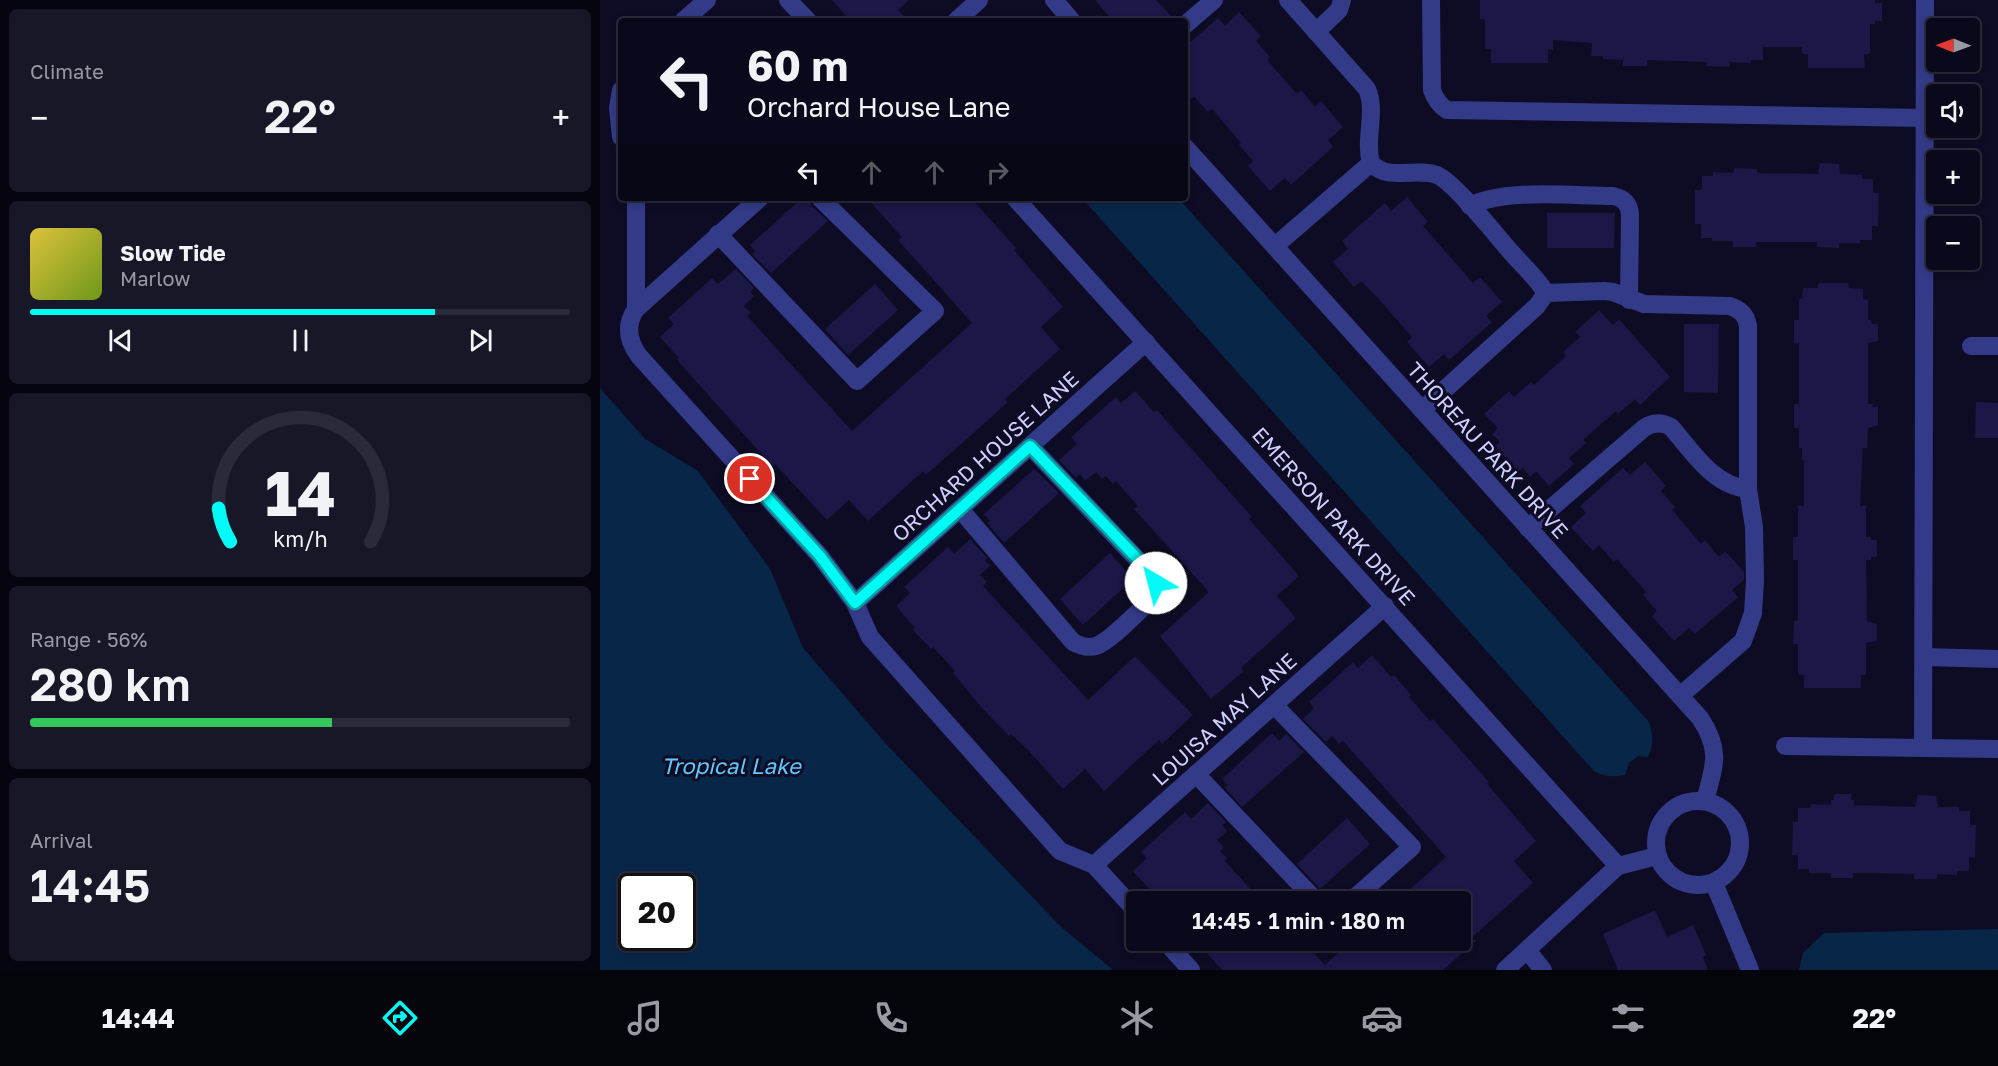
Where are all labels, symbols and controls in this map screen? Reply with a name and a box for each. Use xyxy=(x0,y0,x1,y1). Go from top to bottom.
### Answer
north arrow xyxy=(1926,18,1980,72)
map controls xyxy=(1926,18,1980,270)
text: 60 m xyxy=(747,40,848,90)
icon: left xyxy=(648,42,726,120)
text: Climate xyxy=(30,59,104,83)
button: sound xyxy=(1926,84,1980,138)
text: 22° xyxy=(264,89,336,143)
text: Orchard House Lane xyxy=(747,91,1010,123)
text: − xyxy=(30,98,48,137)
text: + xyxy=(552,98,570,137)
button: + xyxy=(1926,150,1980,204)
icon: left xyxy=(792,156,825,189)
icon: ahead xyxy=(855,156,888,189)
icon: ahead xyxy=(918,156,951,189)
icon: right xyxy=(981,156,1014,189)
button: − xyxy=(1926,216,1980,270)
text: Slow Tide xyxy=(120,239,226,266)
text: Marlow xyxy=(120,266,191,290)
icon: previous xyxy=(104,324,137,357)
icon: pause xyxy=(284,324,317,357)
icon: next xyxy=(464,324,497,357)
street label: THOREAU PARK DRIVE xyxy=(1402,356,1574,544)
street label: ORCHARD HOUSE LANE xyxy=(886,365,1084,547)
street label: EMERSON PARK DRIVE xyxy=(1247,422,1421,610)
pin xyxy=(724,453,775,504)
text: 14 xyxy=(264,455,336,530)
icon: arrive xyxy=(733,462,766,495)
text: km/h xyxy=(273,526,327,552)
position arrow xyxy=(1124,551,1188,615)
text: Range · 56% xyxy=(30,627,147,651)
street label: LOUISA MAY LANE xyxy=(1146,647,1302,791)
text: 280 km xyxy=(30,657,191,711)
water label: Tropical Lake xyxy=(661,752,803,779)
text: Arrival xyxy=(30,828,93,852)
text: 14:45 xyxy=(30,858,150,912)
speed limit sign: 20 xyxy=(618,873,696,951)
text: 14:45 · 1 min · 180 m xyxy=(1192,907,1405,934)
icon: directions xyxy=(379,997,421,1039)
icon: music xyxy=(624,997,666,1039)
icon: phone xyxy=(870,997,912,1039)
icon: climate xyxy=(1116,997,1158,1039)
icon: car xyxy=(1361,997,1403,1039)
icon: filters xyxy=(1607,997,1649,1039)
text: 14:44 xyxy=(102,1002,175,1034)
text: 22° xyxy=(1853,1002,1896,1034)

